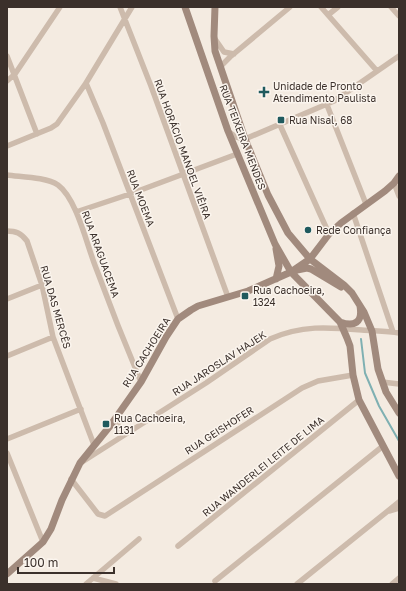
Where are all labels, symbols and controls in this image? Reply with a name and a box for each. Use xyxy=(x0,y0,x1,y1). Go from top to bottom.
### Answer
street label: RUA HORÁCIO MANOEL VIÊIRA xyxy=(152,77,214,221)
place label: Unidade de Pronto Atendimento Paulista xyxy=(273,80,376,104)
street label: RUA TEIXEIRA MENDES xyxy=(217,83,269,191)
marker: Unidade de Pronto Atendimento Paulista xyxy=(258,86,270,98)
place label: Rua Nisal, 68 xyxy=(289,114,352,126)
marker: Rua Nisal, 68 xyxy=(276,115,286,125)
street label: RUA MOEMA xyxy=(125,168,158,229)
street label: RUA ARAGUACEMA xyxy=(80,209,122,299)
place label: Rede Confiança xyxy=(316,224,391,236)
marker: Rede Confiança xyxy=(303,225,313,235)
street label: RUA DAS MERCÊS xyxy=(38,264,74,350)
place label: Rua Cachoeira, 1324 xyxy=(253,284,325,308)
marker: Rua Cachoeira, 1324 xyxy=(240,291,250,301)
street label: RUA CACHOEIRA xyxy=(120,314,173,389)
street label: RUA JAROSLAV HAJEK xyxy=(170,328,268,398)
street label: RUA GEISHOFER xyxy=(182,403,256,457)
place label: Rua Cachoeira, 1131 xyxy=(114,412,186,436)
street label: RUA WANDERLEI LEITE DE LIMA xyxy=(200,413,326,519)
marker: Rua Cachoeira, 1131 xyxy=(101,419,111,429)
scale bar xyxy=(18,549,114,575)
text: 100 m xyxy=(24,555,58,570)

